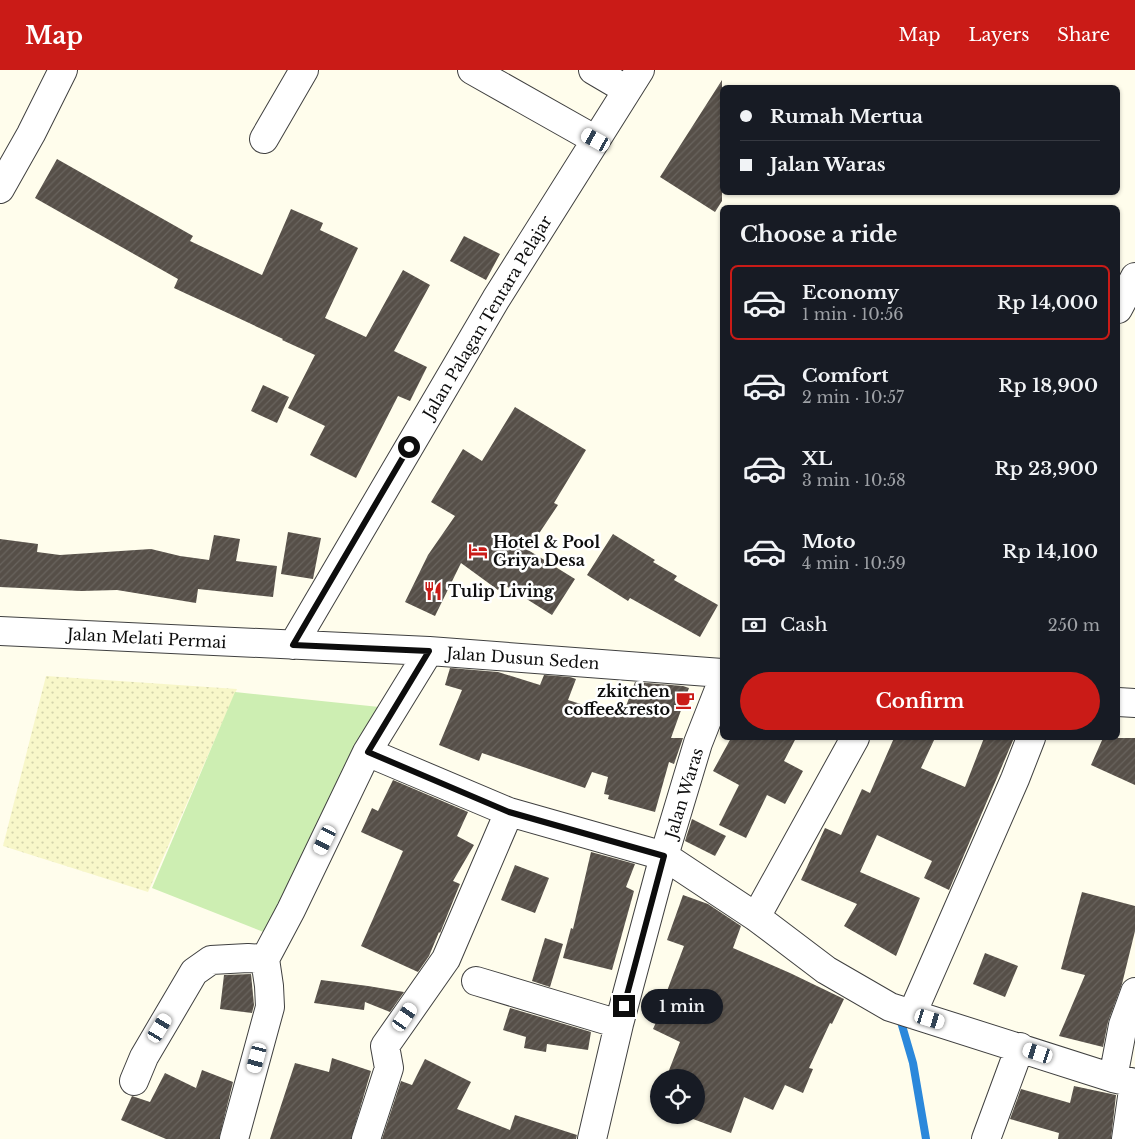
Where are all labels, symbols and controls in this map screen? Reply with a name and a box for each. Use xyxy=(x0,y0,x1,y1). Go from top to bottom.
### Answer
text: Map xyxy=(25,21,83,50)
text: Map xyxy=(899,24,940,46)
text: Layers xyxy=(968,24,1029,46)
text: Share xyxy=(1057,24,1110,46)
text: Rumah Mertua xyxy=(770,105,923,128)
car xyxy=(579,126,612,154)
text: Jalan Waras xyxy=(770,153,886,176)
street label: Jalan Palagan Tentara Pelajar xyxy=(417,211,556,424)
text: Choose a ride xyxy=(740,221,897,248)
icon: car xyxy=(742,280,787,325)
text: Economy xyxy=(802,281,899,304)
text: Rp 14,000 xyxy=(997,291,1098,314)
text: 1 min · 10:56 xyxy=(802,304,904,324)
icon: car xyxy=(742,363,787,408)
text: Comfort xyxy=(802,364,889,387)
text: Rp 18,900 xyxy=(998,374,1098,397)
text: 2 min · 10:57 xyxy=(802,387,904,407)
route start xyxy=(398,436,420,458)
icon: car xyxy=(742,446,787,491)
text: XL xyxy=(802,447,832,470)
text: Rp 23,900 xyxy=(994,457,1098,480)
text: 3 min · 10:58 xyxy=(802,470,906,490)
icon: car xyxy=(742,529,787,574)
text: Moto xyxy=(802,530,856,553)
place label: Hotel & Pool Griya Desa xyxy=(493,532,600,570)
hotel icon: Hotel & Pool Griya Desa xyxy=(467,540,489,562)
text: Rp 14,100 xyxy=(1002,540,1098,563)
text: 4 min · 10:59 xyxy=(802,553,906,573)
restaurant icon: Tulip Living xyxy=(422,580,444,602)
place label: Tulip Living xyxy=(448,581,555,601)
icon: cash xyxy=(740,611,768,639)
text: Cash xyxy=(780,613,827,636)
text: 250 m xyxy=(1048,615,1100,635)
street label: Jalan Melati Permai xyxy=(65,624,228,652)
street label: Jalan Dusun Seden xyxy=(444,643,600,673)
button: Confirm xyxy=(740,672,1100,730)
place label: zkitchen coffee&resto xyxy=(564,681,670,719)
cafe icon: zkitchen coffee&resto xyxy=(674,689,696,711)
street label: Jalan Waras xyxy=(660,745,707,843)
car xyxy=(311,823,338,857)
callout: 1 min xyxy=(642,988,724,1024)
route end xyxy=(613,995,635,1017)
text: 1 min xyxy=(659,996,705,1016)
car xyxy=(390,1000,419,1034)
car xyxy=(913,1007,946,1031)
car xyxy=(145,1011,174,1045)
car xyxy=(1021,1041,1054,1065)
car xyxy=(245,1042,268,1074)
map controls xyxy=(650,1069,705,1124)
button: locate xyxy=(650,1069,705,1124)

